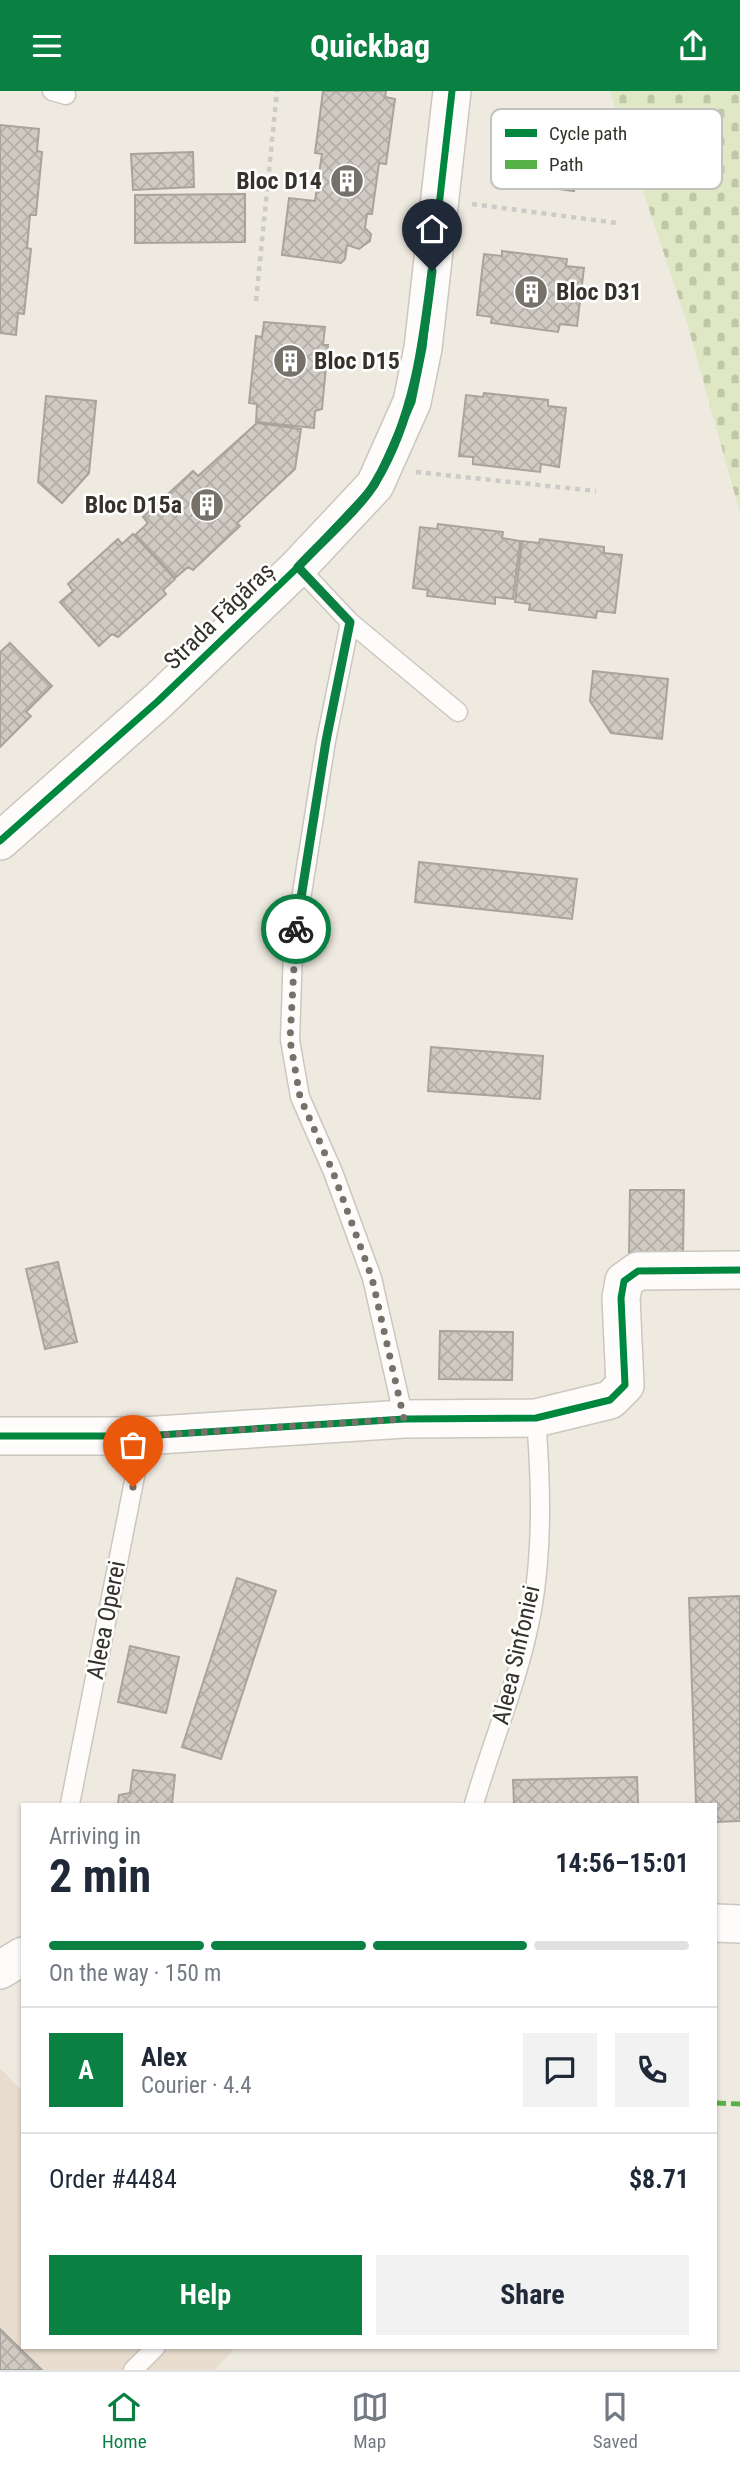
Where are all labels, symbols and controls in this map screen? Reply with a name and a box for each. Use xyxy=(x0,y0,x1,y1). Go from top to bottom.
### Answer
icon: menu xyxy=(28,27,66,65)
text: Quickbag xyxy=(310,27,430,65)
icon: share xyxy=(674,27,712,65)
legend xyxy=(491,109,722,189)
text: Cycle path xyxy=(549,122,627,145)
text: Path xyxy=(549,153,583,176)
building icon: Bloc D14 xyxy=(328,162,366,200)
place label: Bloc D14 xyxy=(236,167,322,195)
pin xyxy=(402,199,462,271)
icon: home xyxy=(413,210,451,248)
building icon: Bloc D31 xyxy=(512,273,550,311)
place label: Bloc D31 xyxy=(556,278,642,306)
building icon: Bloc D15 xyxy=(271,342,309,380)
place label: Bloc D15 xyxy=(314,347,400,375)
building icon: Bloc D15a xyxy=(188,486,226,524)
place label: Bloc D15a xyxy=(85,491,182,519)
street label: Strada Făgăraș xyxy=(158,557,280,675)
courier xyxy=(261,894,331,964)
icon: bike xyxy=(277,910,315,948)
pin xyxy=(103,1415,163,1487)
icon: bag xyxy=(114,1426,152,1464)
street label: Aleea Operei xyxy=(81,1558,131,1682)
street label: Aleea Sinfoniei xyxy=(486,1583,546,1727)
text: Arriving in xyxy=(49,1823,141,1850)
text: 14:56–15:01 xyxy=(555,1848,689,1878)
text: 2 min xyxy=(49,1849,151,1903)
text: On the way · 150 m xyxy=(49,1960,221,1987)
button: chat xyxy=(523,2033,597,2107)
button: phone xyxy=(615,2033,689,2107)
text: Alex xyxy=(141,2042,187,2072)
text: A xyxy=(78,2055,94,2085)
text: Courier · 4.4 xyxy=(141,2072,252,2099)
text: Order #4484 xyxy=(49,2164,177,2194)
text: $8.71 xyxy=(629,2164,689,2194)
button: Help xyxy=(49,2255,362,2335)
button: Share xyxy=(376,2255,689,2335)
tab: Home xyxy=(102,2388,147,2453)
tab: Map xyxy=(351,2388,389,2453)
tab: Saved xyxy=(593,2388,638,2453)

